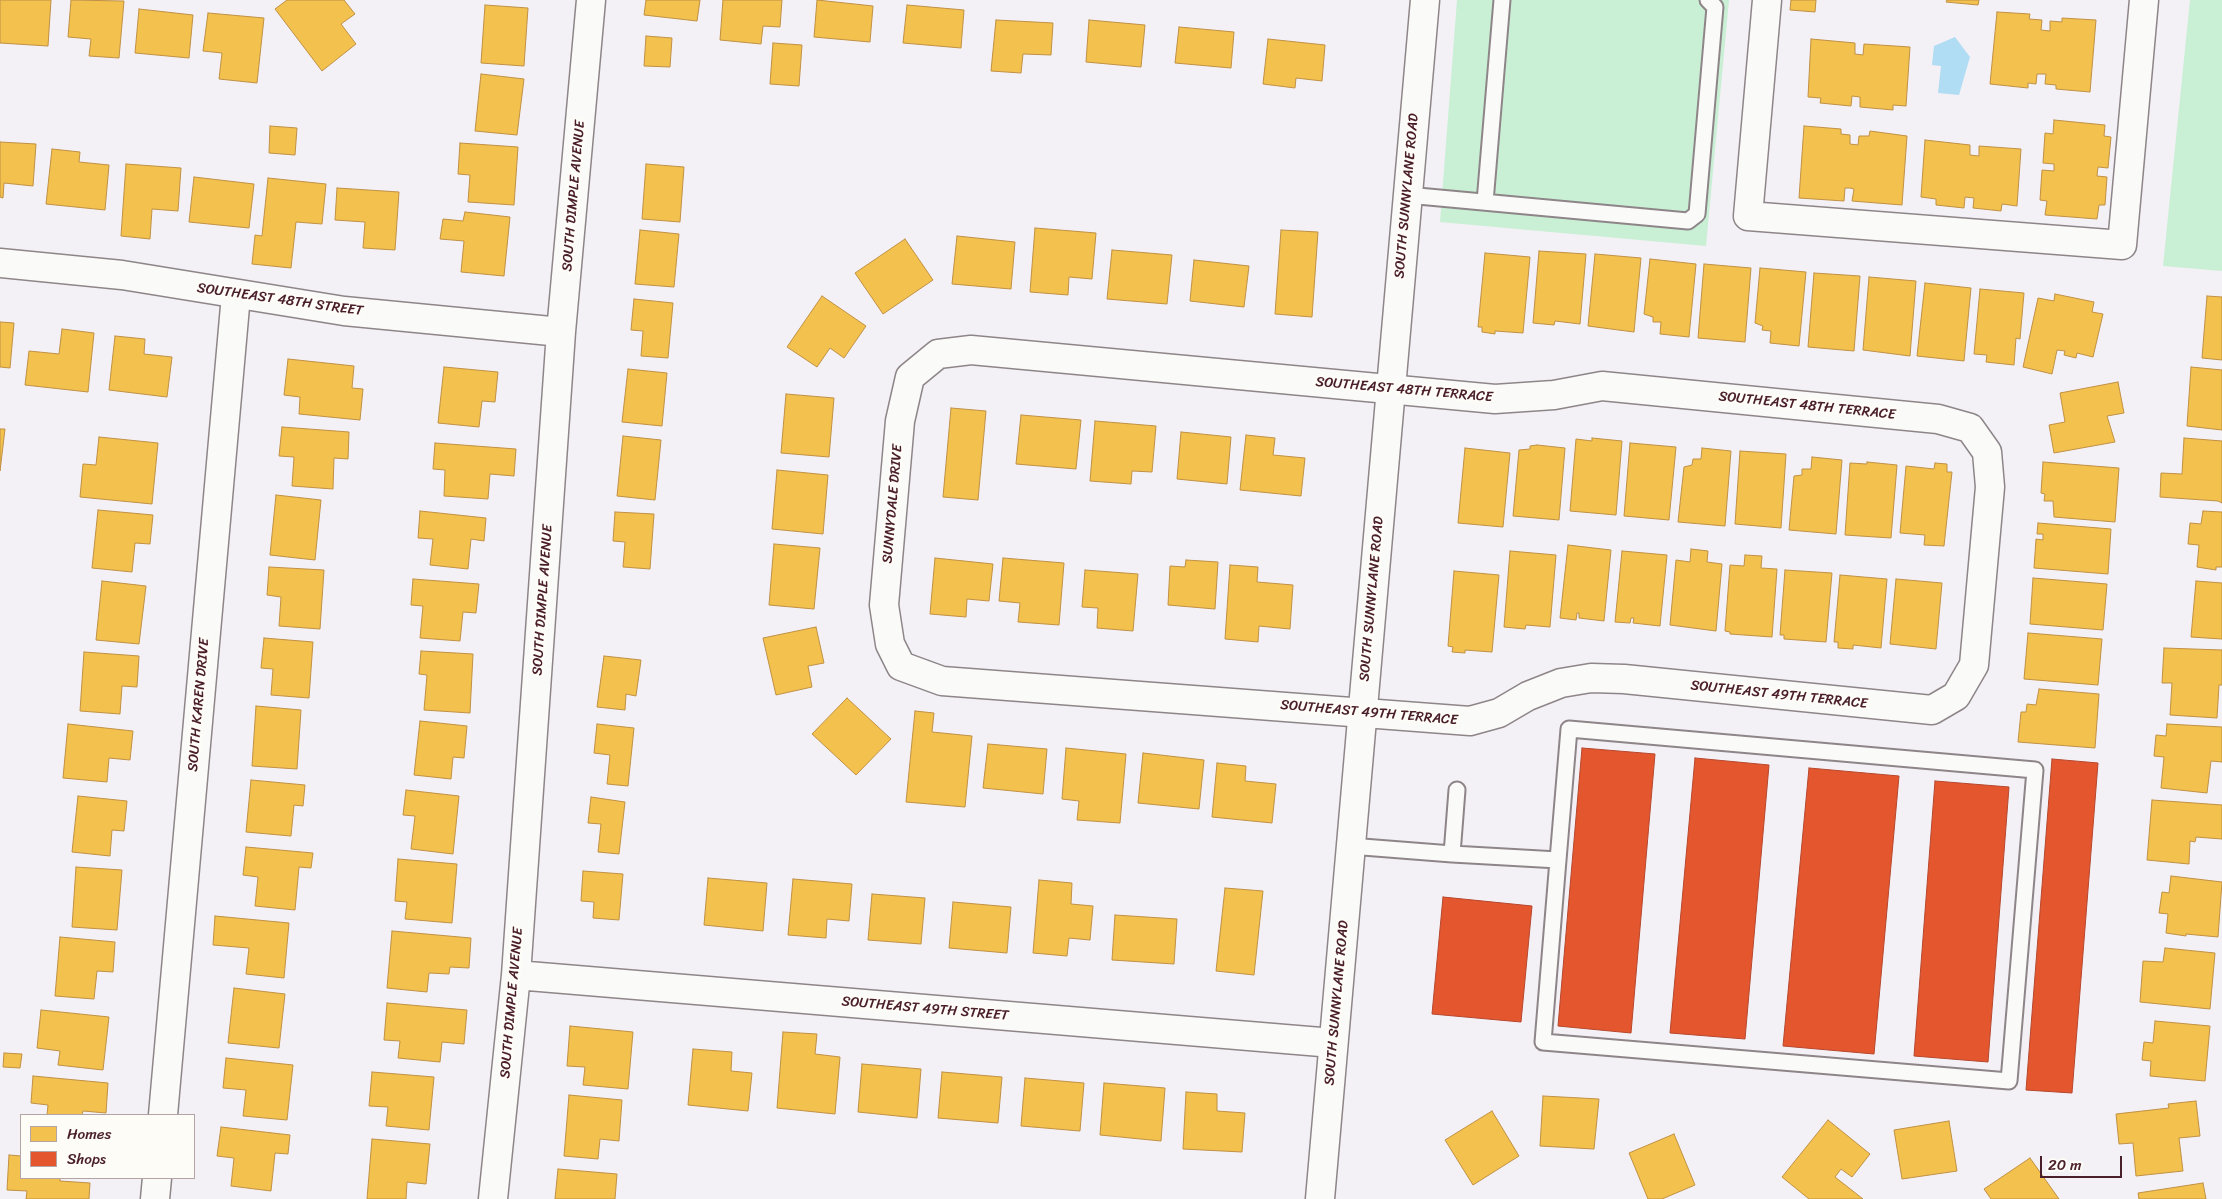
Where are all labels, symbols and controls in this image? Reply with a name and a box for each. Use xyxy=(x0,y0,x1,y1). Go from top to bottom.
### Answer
street label: SOUTH SUNNYLANE ROAD xyxy=(1391,113,1423,279)
street label: SOUTH DIMPLE AVENUE xyxy=(559,120,589,272)
street label: SOUTHEAST 48TH STREET xyxy=(196,280,364,320)
street label: SOUTHEAST 48TH TERRACE xyxy=(1315,374,1493,406)
street label: SOUTHEAST 48TH TERRACE xyxy=(1718,388,1896,424)
street label: SUNNYDALE DRIVE xyxy=(879,444,907,564)
street label: SOUTH SUNNYLANE ROAD xyxy=(1356,516,1388,682)
street label: SOUTH DIMPLE AVENUE xyxy=(529,524,557,676)
street label: SOUTH KAREN DRIVE xyxy=(185,638,213,772)
street label: SOUTHEAST 49TH TERRACE xyxy=(1690,677,1868,713)
street label: SOUTHEAST 49TH TERRACE xyxy=(1280,697,1458,729)
street label: SOUTH SUNNYLANE ROAD xyxy=(1321,920,1353,1086)
street label: SOUTH DIMPLE AVENUE xyxy=(497,927,527,1079)
street label: SOUTHEAST 49TH STREET xyxy=(841,993,1009,1025)
legend xyxy=(20,1114,195,1179)
text: Homes xyxy=(67,1121,111,1147)
text: Shops xyxy=(67,1146,106,1172)
scale bar xyxy=(2042,1146,2124,1178)
text: 20 m xyxy=(2048,1152,2082,1178)

